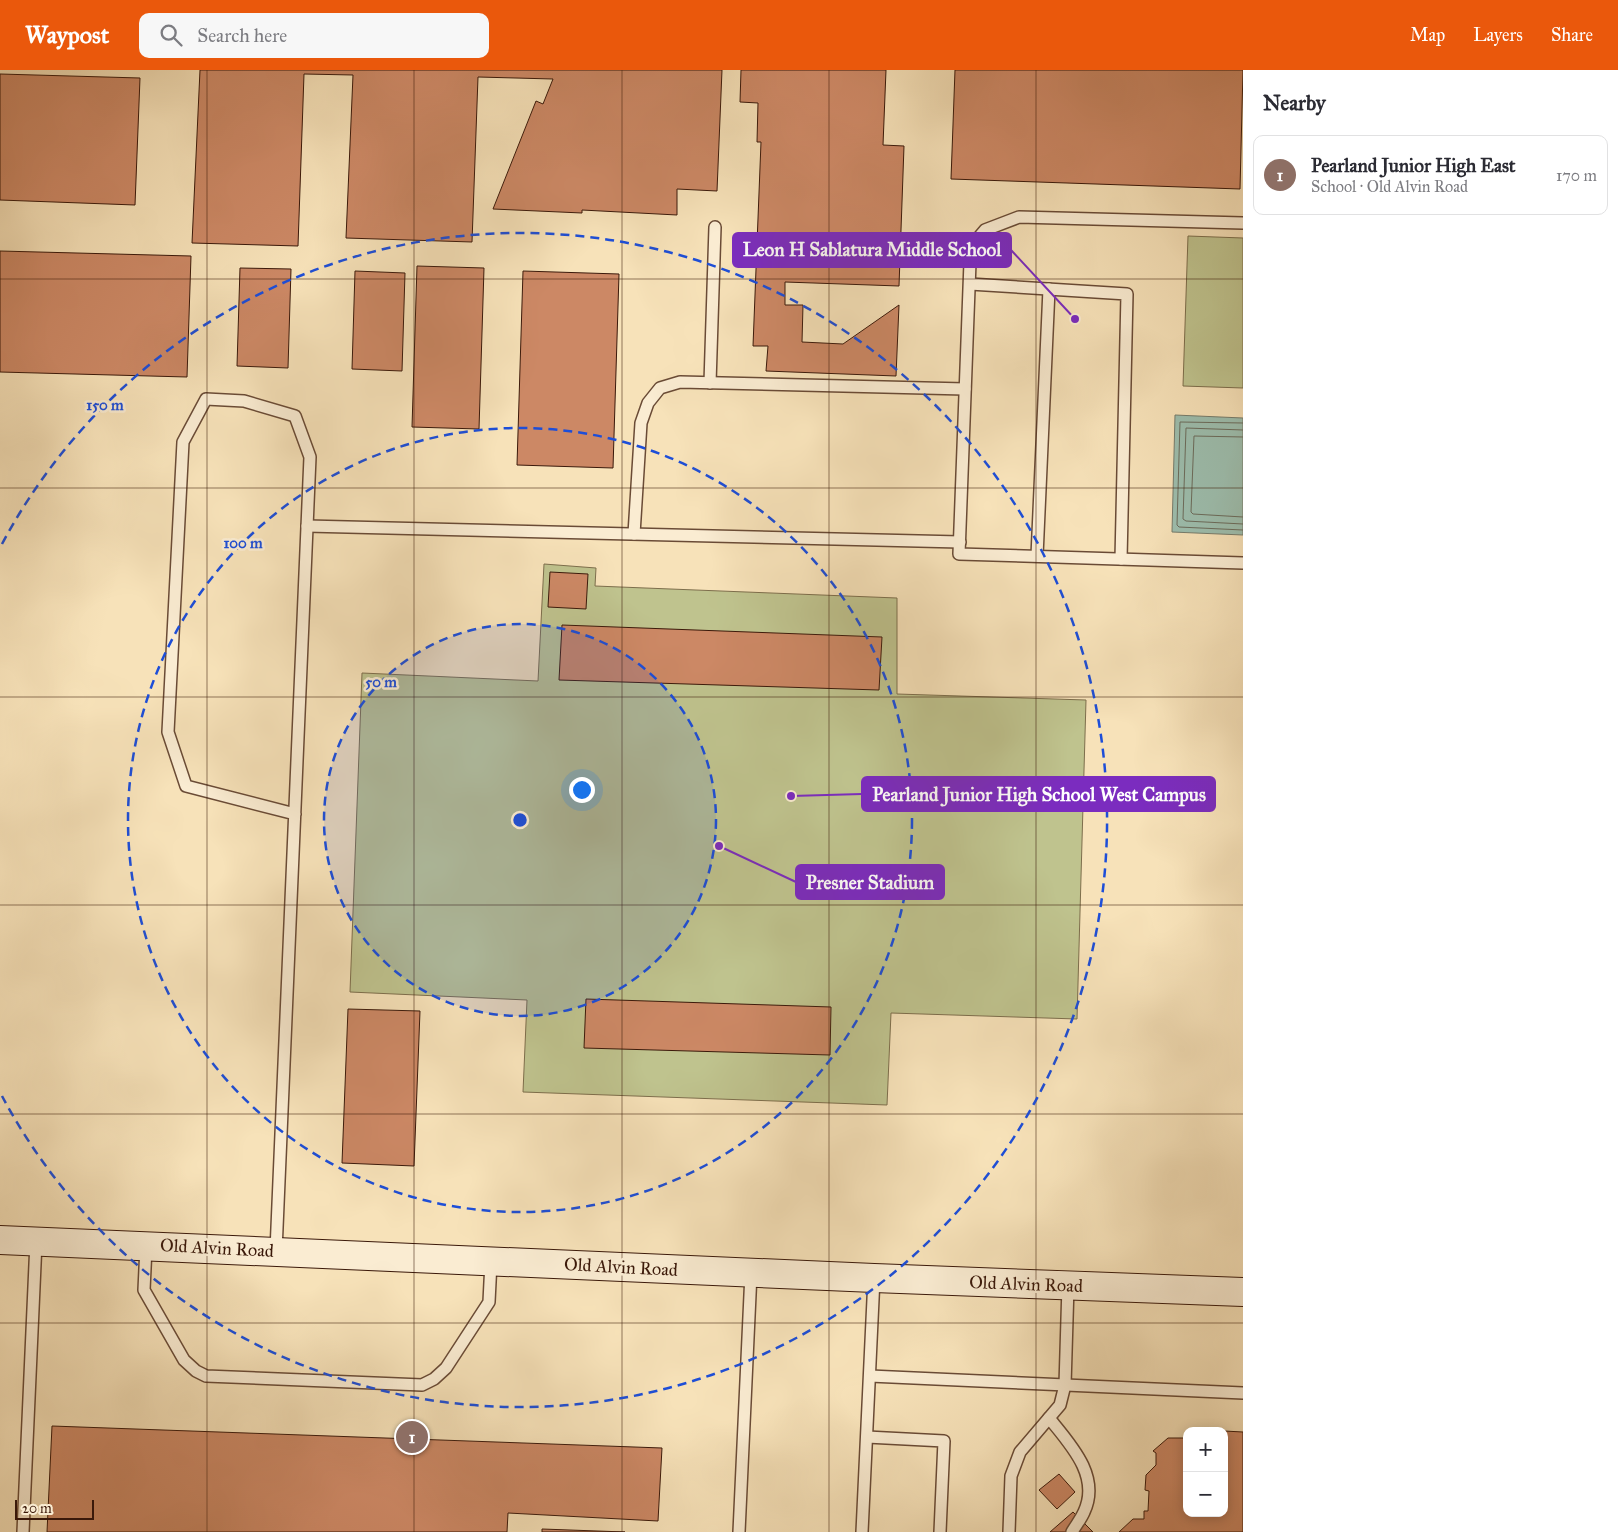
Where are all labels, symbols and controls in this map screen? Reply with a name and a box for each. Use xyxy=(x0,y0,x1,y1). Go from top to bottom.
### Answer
search box xyxy=(139,13,489,58)
text: Waypost xyxy=(25,20,109,50)
icon: search xyxy=(157,21,185,49)
text: Search here xyxy=(197,24,287,47)
text: Map xyxy=(1410,24,1445,46)
text: Layers xyxy=(1473,24,1523,46)
text: Share xyxy=(1551,24,1593,46)
text: Nearby xyxy=(1263,90,1326,116)
text: Pearland Junior High East xyxy=(1311,154,1516,177)
text: 1 xyxy=(1277,166,1283,185)
text: 170 m xyxy=(1556,166,1597,185)
text: School · Old Alvin Road xyxy=(1311,177,1468,196)
callout: Leon H Sablatura Middle School xyxy=(733,233,1011,267)
text: Leon H Sablatura Middle School xyxy=(743,238,1002,261)
text: 150 m xyxy=(86,396,124,414)
text: 100 m xyxy=(223,534,263,552)
text: 50 m xyxy=(365,673,397,691)
your location xyxy=(569,777,595,803)
callout: Pearland Junior High School West Campus xyxy=(862,777,1215,811)
text: Pearland Junior High School West Campus xyxy=(872,783,1206,807)
centre of rings xyxy=(511,811,529,829)
callout: Presner Stadium xyxy=(796,865,944,899)
text: Presner Stadium xyxy=(806,871,934,894)
street label: Old Alvin Road xyxy=(160,1234,274,1262)
street label: Old Alvin Road xyxy=(564,1253,678,1281)
street label: Old Alvin Road xyxy=(969,1271,1083,1297)
pin: 1 xyxy=(396,1418,428,1456)
map controls xyxy=(1183,1427,1228,1517)
button: + xyxy=(1183,1427,1228,1472)
button: − xyxy=(1183,1472,1228,1517)
scale bar xyxy=(15,1497,94,1520)
text: 20 m xyxy=(22,1500,52,1517)

